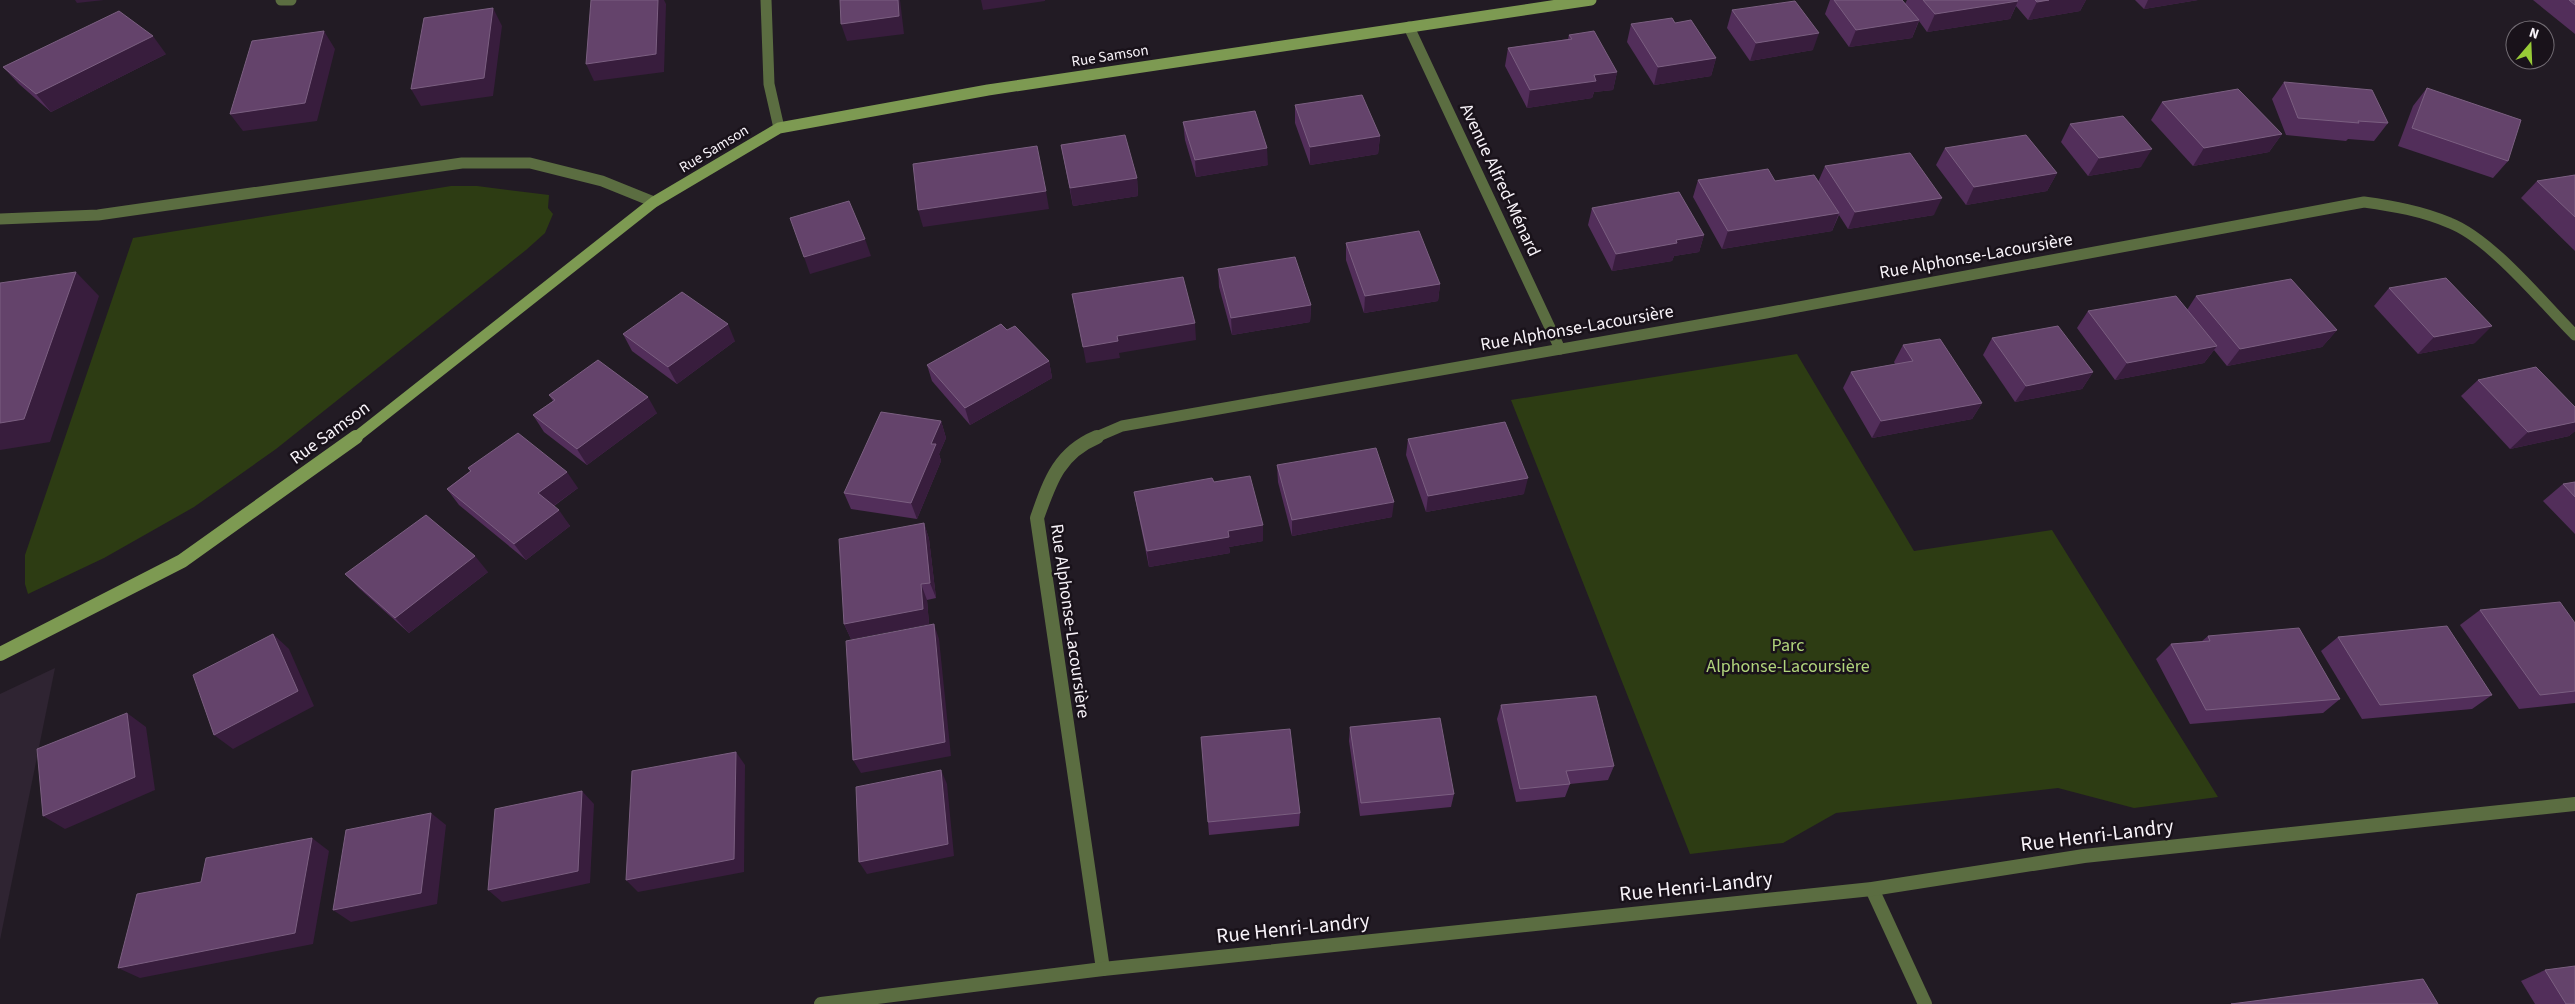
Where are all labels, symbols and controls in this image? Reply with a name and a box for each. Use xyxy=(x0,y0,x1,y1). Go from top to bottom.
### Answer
north arrow xyxy=(2505,20,2555,70)
text: N xyxy=(2526,23,2542,45)
street label: Rue Samson xyxy=(1070,40,1150,72)
street label: Avenue Alfred-Ménard xyxy=(1454,99,1546,261)
street label: Rue Samson xyxy=(675,120,753,178)
street label: Rue Alphonse-Lacoursière xyxy=(1877,227,2075,285)
street label: Rue Alphonse-Lacoursière xyxy=(1478,299,1676,357)
street label: Rue Samson xyxy=(285,395,375,471)
street label: Rue Alphonse-Lacoursière xyxy=(1044,522,1096,720)
park label: Parc Alphonse-Lacoursière xyxy=(1706,633,1870,679)
street label: Rue Henri-Landry xyxy=(2019,811,2176,859)
street label: Rue Henri-Landry xyxy=(1618,863,1774,909)
street label: Rue Henri-Landry xyxy=(1215,905,1371,951)

